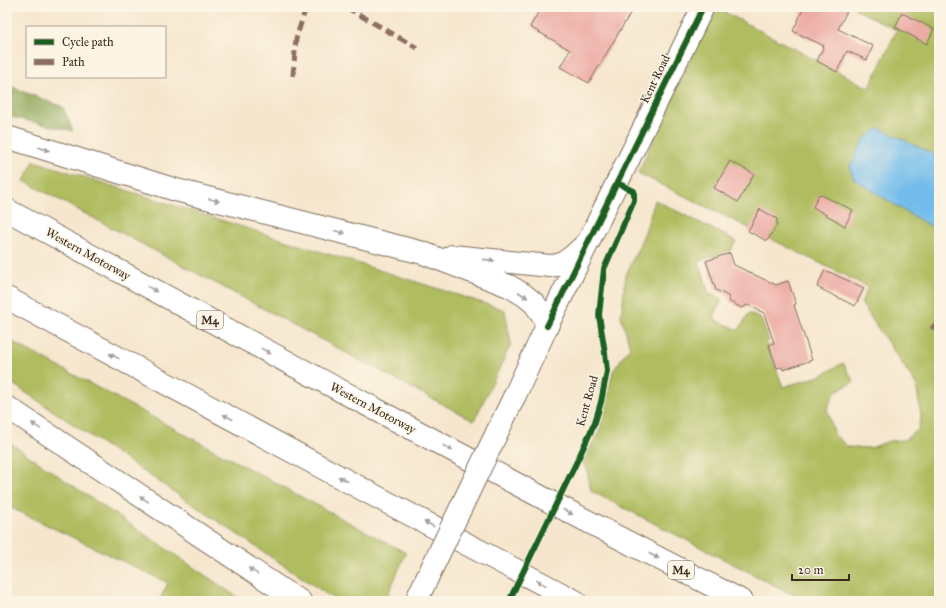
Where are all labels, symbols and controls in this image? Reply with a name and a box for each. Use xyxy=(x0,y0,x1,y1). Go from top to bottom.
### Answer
legend xyxy=(26,26,166,78)
text: Cycle path xyxy=(62,35,114,49)
street label: Kent Road xyxy=(637,52,673,106)
text: Path xyxy=(62,55,85,69)
one-way arrow xyxy=(38,146,50,152)
one-way arrow xyxy=(208,197,220,203)
street label: Western Motorway xyxy=(43,225,133,283)
one-way arrow xyxy=(334,229,346,235)
one-way arrow xyxy=(483,257,496,263)
one-way arrow xyxy=(146,286,158,292)
one-way arrow xyxy=(518,291,529,299)
road number: M4 xyxy=(197,311,223,329)
one-way arrow xyxy=(260,348,272,354)
one-way arrow xyxy=(108,353,120,359)
street label: Kent Road xyxy=(573,374,601,428)
street label: Western Motorway xyxy=(328,380,418,437)
one-way arrow xyxy=(222,414,234,421)
one-way arrow xyxy=(30,423,42,430)
one-way arrow xyxy=(442,445,454,451)
one-way arrow xyxy=(337,476,349,482)
one-way arrow xyxy=(139,495,150,503)
one-way arrow xyxy=(563,508,574,515)
one-way arrow xyxy=(423,521,435,527)
one-way arrow xyxy=(648,553,660,560)
scale bar xyxy=(792,556,849,582)
road number: M4 xyxy=(668,561,694,579)
text: 20 m xyxy=(798,563,824,577)
one-way arrow xyxy=(247,567,258,575)
one-way arrow xyxy=(535,580,547,586)

